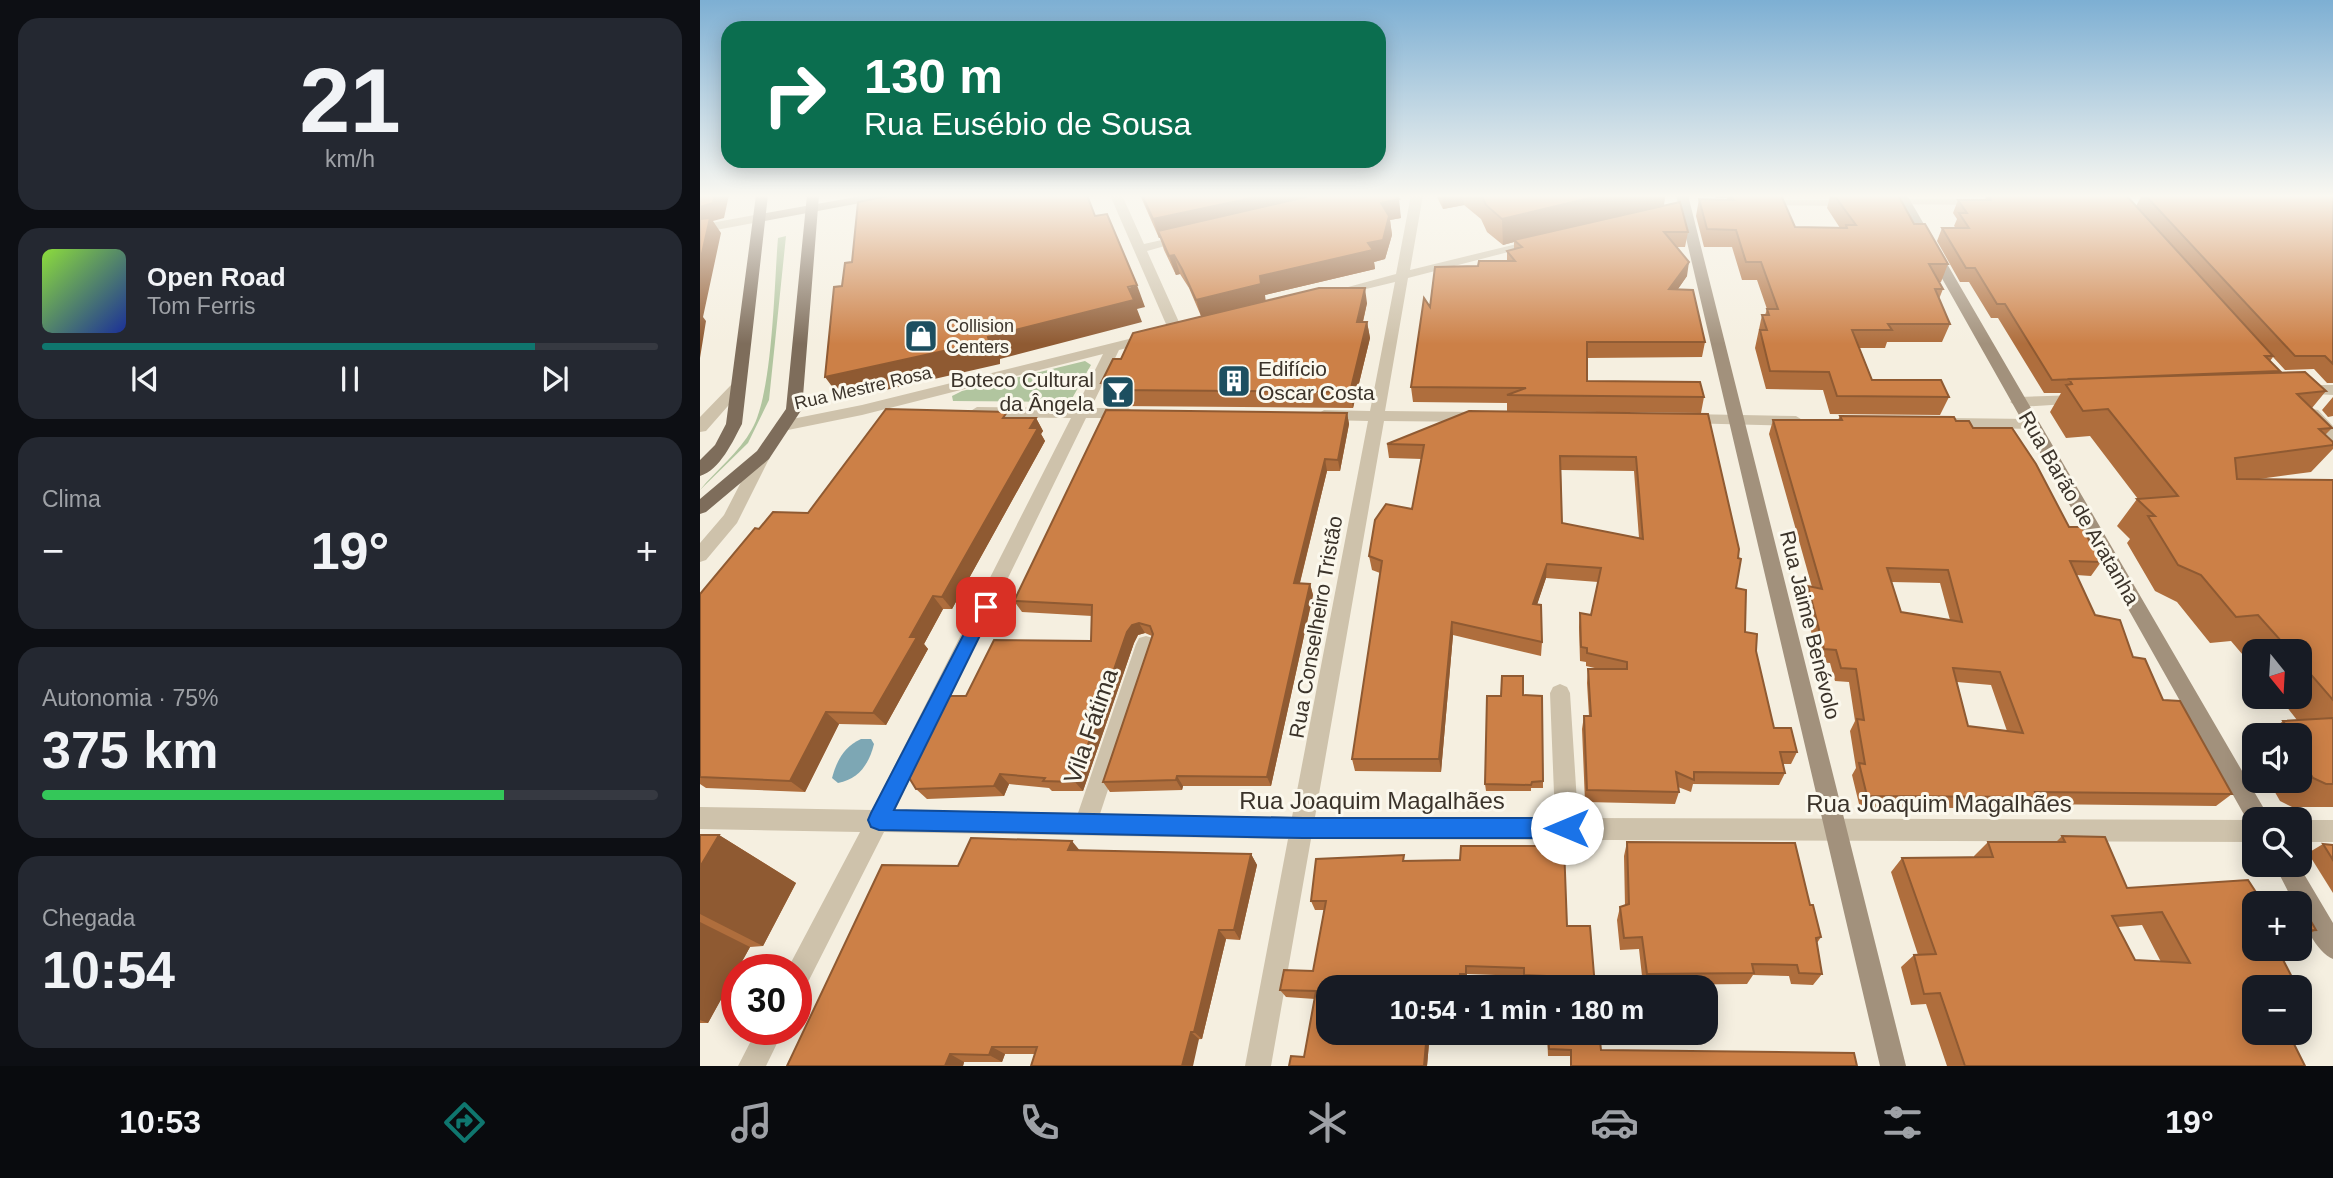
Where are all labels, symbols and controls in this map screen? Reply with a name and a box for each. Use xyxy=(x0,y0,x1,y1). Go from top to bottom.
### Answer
icon: right xyxy=(749,49,840,140)
text: 130 m xyxy=(864,49,1003,103)
text: 21 xyxy=(299,50,401,151)
text: Rua Eusébio de Sousa xyxy=(864,106,1191,142)
text: km/h xyxy=(325,146,375,172)
text: Open Road xyxy=(147,262,286,292)
text: Tom Ferris xyxy=(147,293,256,319)
place label: Collision Centers xyxy=(946,316,1014,357)
shop icon: Collision Centers xyxy=(902,317,940,355)
place label: Edifício Oscar Costa xyxy=(1258,357,1375,404)
icon: previous xyxy=(126,360,164,398)
icon: pause xyxy=(331,360,369,398)
icon: next xyxy=(536,360,574,398)
street label: Rua Mestre Rosa xyxy=(793,362,934,413)
building icon: Edifício Oscar Costa xyxy=(1215,362,1253,400)
place label: Boteco Cultural da Ângela xyxy=(950,368,1094,415)
bar icon: Boteco Cultural da Ângela xyxy=(1099,373,1137,411)
street label: Rua Barão de Aratanha xyxy=(2015,407,2144,609)
text: Clima xyxy=(42,486,101,512)
street label: Rua Conselheiro Tristão xyxy=(1285,514,1346,740)
text: 19° xyxy=(311,522,389,580)
street label: Rua Jaime Benévolo xyxy=(1776,528,1845,722)
text: − xyxy=(42,530,64,572)
text: + xyxy=(636,530,658,572)
pin xyxy=(956,577,1016,637)
icon: arrive xyxy=(967,588,1005,626)
north arrow xyxy=(2242,639,2312,709)
map controls xyxy=(2242,639,2312,1045)
street label: Vila Fátima xyxy=(1058,664,1123,787)
text: Autonomia · 75% xyxy=(42,685,218,711)
text: 375 km xyxy=(42,721,218,779)
button: sound xyxy=(2242,723,2312,793)
street label: Rua Joaquim Magalhães xyxy=(1239,787,1505,814)
street label: Rua Joaquim Magalhães xyxy=(1806,790,2072,817)
position arrow xyxy=(1530,791,1604,865)
button: search xyxy=(2242,807,2312,877)
button: + xyxy=(2242,891,2312,961)
text: Chegada xyxy=(42,905,135,931)
text: 10:54 xyxy=(42,941,175,999)
speed limit sign: 30 xyxy=(721,954,812,1045)
button: − xyxy=(2242,975,2312,1045)
text: 10:54 · 1 min · 180 m xyxy=(1390,995,1644,1025)
icon: directions xyxy=(440,1098,489,1147)
icon: music xyxy=(727,1098,776,1147)
icon: phone xyxy=(1015,1098,1064,1147)
icon: climate xyxy=(1303,1098,1352,1147)
icon: car xyxy=(1590,1098,1639,1147)
icon: filters xyxy=(1878,1098,1927,1147)
text: 10:53 xyxy=(119,1104,201,1140)
text: 19° xyxy=(2165,1104,2214,1140)

